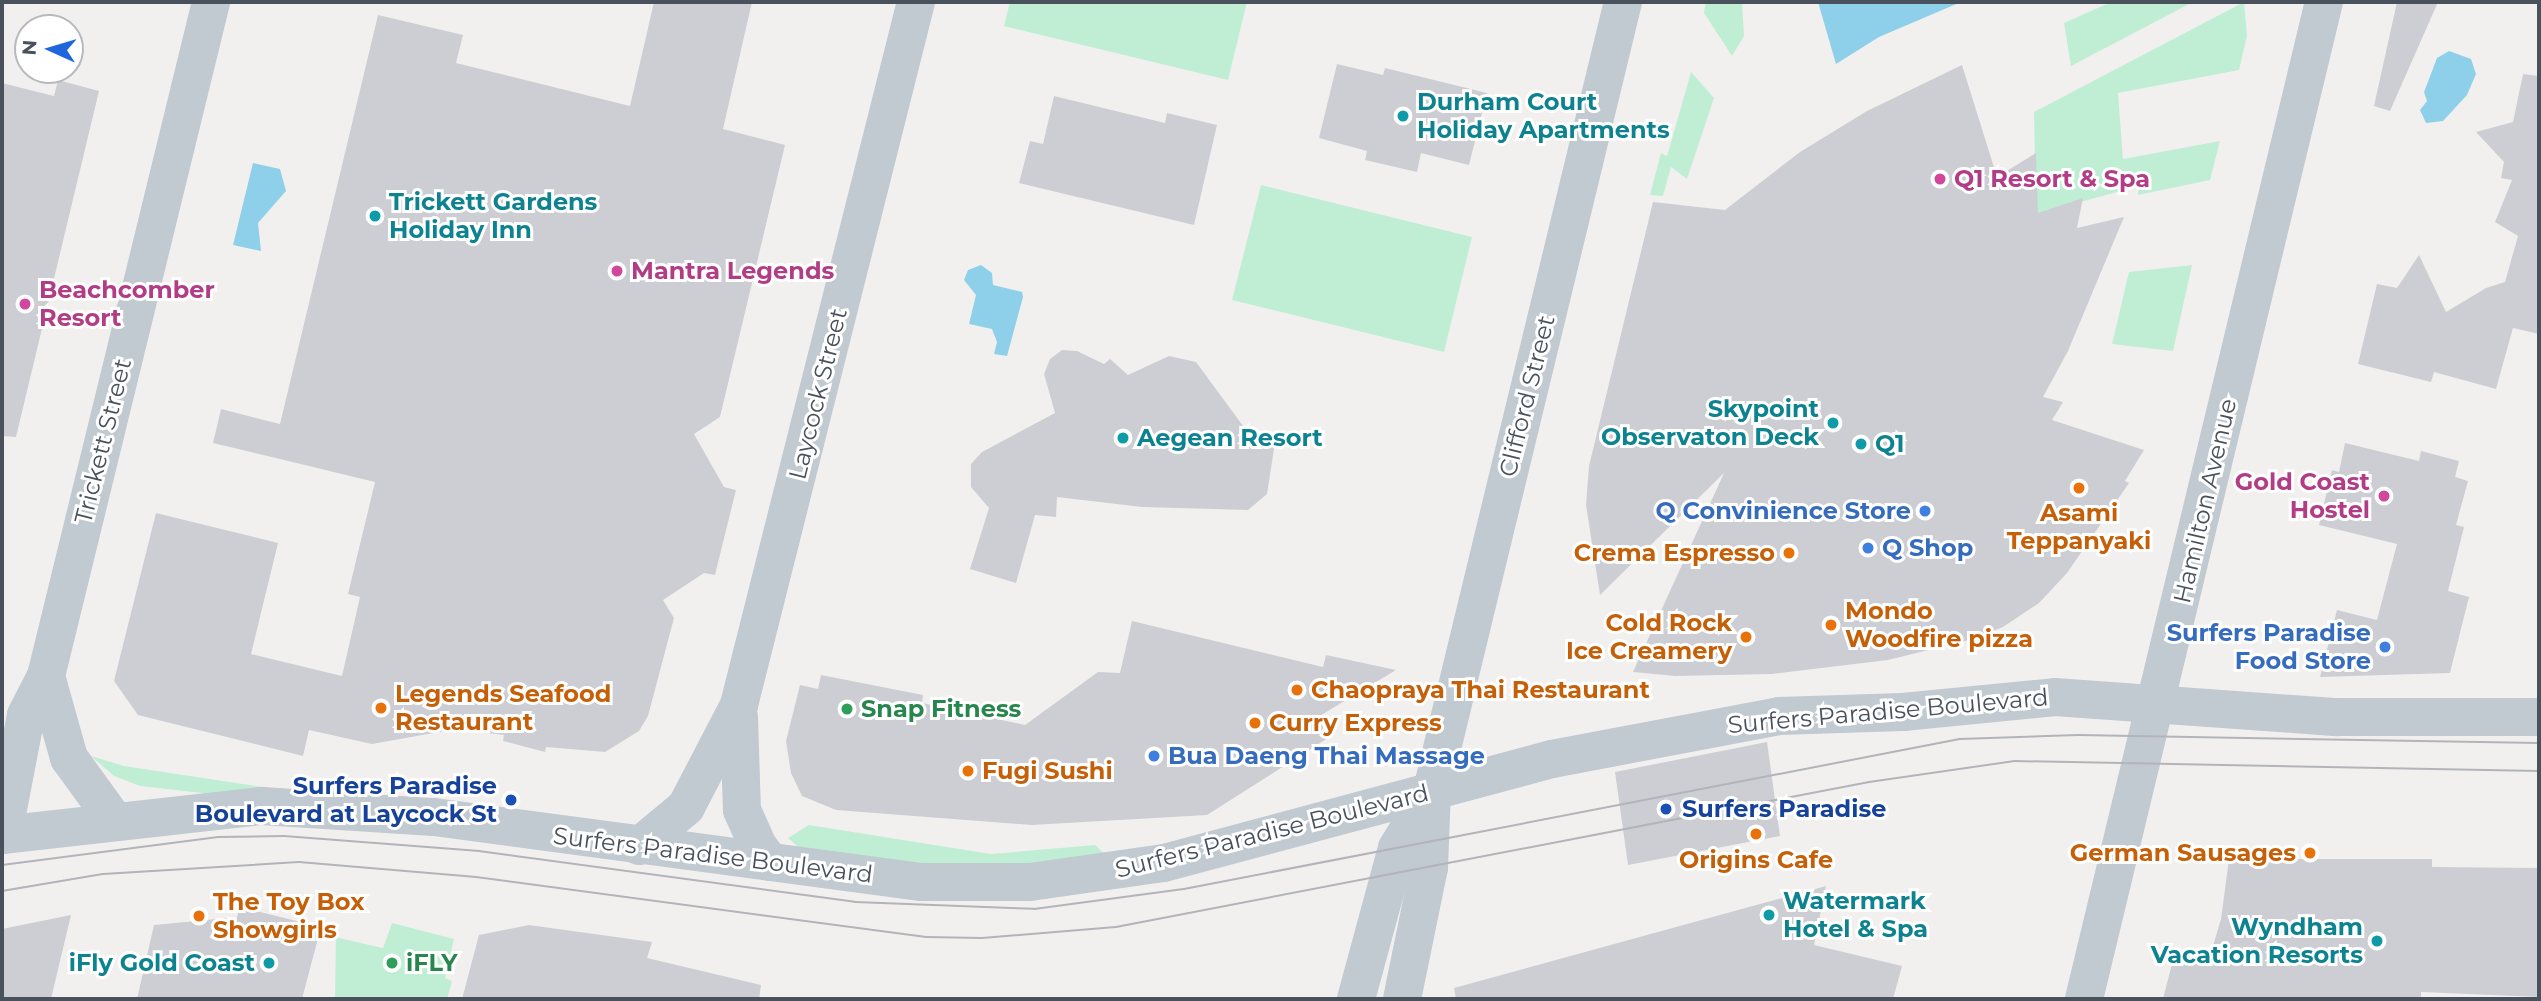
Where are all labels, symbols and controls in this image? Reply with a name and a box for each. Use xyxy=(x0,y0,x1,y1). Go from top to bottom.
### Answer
north arrow xyxy=(14,14,84,84)
text: N xyxy=(18,39,42,56)
place label: Durham Court Holiday Apartments xyxy=(1417,88,1670,144)
marker: Durham Court Holiday Apartments xyxy=(1395,108,1411,124)
place label: Q1 Resort & Spa xyxy=(1954,165,2150,193)
marker: Q1 Resort & Spa xyxy=(1932,171,1948,187)
place label: Trickett Gardens Holiday Inn xyxy=(389,188,597,244)
marker: Trickett Gardens Holiday Inn xyxy=(367,208,383,224)
place label: Mantra Legends xyxy=(631,257,834,285)
marker: Mantra Legends xyxy=(609,263,625,279)
place label: Beachcomber Resort xyxy=(39,276,215,332)
marker: Beachcomber Resort xyxy=(17,296,33,312)
street label: Laycock Street xyxy=(783,305,853,483)
street label: Clifford Street xyxy=(1493,312,1561,480)
street label: Trickett Street xyxy=(69,356,137,526)
place label: Skypoint Observaton Deck xyxy=(1601,395,1819,451)
street label: Hamilton Avenue xyxy=(2167,396,2243,606)
marker: Skypoint Observaton Deck xyxy=(1825,415,1841,431)
place label: Aegean Resort xyxy=(1137,424,1323,452)
marker: Aegean Resort xyxy=(1115,430,1131,446)
place label: Q1 xyxy=(1875,430,1904,458)
marker: Q1 xyxy=(1853,436,1869,452)
place label: Gold Coast Hostel xyxy=(2235,468,2370,524)
marker: Asami Teppanyaki xyxy=(2071,480,2087,496)
marker: Gold Coast Hostel xyxy=(2376,488,2392,504)
place label: Q Convinience Store xyxy=(1655,497,1911,525)
place label: Asami Teppanyaki xyxy=(2007,499,2151,555)
marker: Q Convinience Store xyxy=(1917,503,1933,519)
place label: Q Shop xyxy=(1882,534,1973,562)
place label: Crema Espresso xyxy=(1574,539,1775,567)
marker: Q Shop xyxy=(1860,540,1876,556)
marker: Crema Espresso xyxy=(1781,545,1797,561)
place label: Mondo Woodfire pizza xyxy=(1845,597,2033,653)
place label: Cold Rock Ice Creamery xyxy=(1566,609,1732,665)
marker: Mondo Woodfire pizza xyxy=(1823,617,1839,633)
place label: Surfers Paradise Food Store xyxy=(2167,619,2371,675)
marker: Cold Rock Ice Creamery xyxy=(1738,629,1754,645)
marker: Surfers Paradise Food Store xyxy=(2377,639,2393,655)
place label: Chaopraya Thai Restaurant xyxy=(1311,676,1650,704)
place label: Legends Seafood Restaurant xyxy=(395,680,611,736)
marker: Chaopraya Thai Restaurant xyxy=(1289,682,1305,698)
street label: Surfers Paradise Boulevard xyxy=(1726,683,2050,739)
place label: Snap Fitness xyxy=(861,695,1021,723)
marker: Legends Seafood Restaurant xyxy=(373,700,389,716)
marker: Snap Fitness xyxy=(839,701,855,717)
place label: Curry Express xyxy=(1269,709,1442,737)
marker: Curry Express xyxy=(1247,715,1263,731)
place label: Bua Daeng Thai Massage xyxy=(1168,742,1485,770)
marker: Bua Daeng Thai Massage xyxy=(1146,748,1162,764)
place label: Fugi Sushi xyxy=(982,757,1113,785)
marker: Fugi Sushi xyxy=(960,763,976,779)
place label: Surfers Paradise Boulevard at Laycock St xyxy=(195,772,497,828)
street label: Surfers Paradise Boulevard xyxy=(1112,778,1432,884)
marker: Surfers Paradise Boulevard at Laycock St xyxy=(503,792,519,808)
place label: Surfers Paradise xyxy=(1682,795,1886,823)
marker: Surfers Paradise xyxy=(1656,799,1676,819)
street label: Surfers Paradise Boulevard xyxy=(552,821,874,889)
marker: Origins Cafe xyxy=(1748,826,1764,842)
place label: German Sausages xyxy=(2070,839,2296,867)
marker: German Sausages xyxy=(2302,845,2318,861)
place label: Origins Cafe xyxy=(1679,846,1833,874)
place label: Watermark Hotel & Spa xyxy=(1783,887,1928,943)
place label: The Toy Box Showgirls xyxy=(213,888,364,944)
marker: Watermark Hotel & Spa xyxy=(1761,907,1777,923)
marker: The Toy Box Showgirls xyxy=(191,908,207,924)
place label: Wyndham Vacation Resorts xyxy=(2151,913,2363,969)
marker: Wyndham Vacation Resorts xyxy=(2369,933,2385,949)
place label: iFly Gold Coast xyxy=(69,949,255,977)
place label: iFLY xyxy=(406,949,458,977)
marker: iFly Gold Coast xyxy=(261,955,277,971)
marker: iFLY xyxy=(384,955,400,971)

